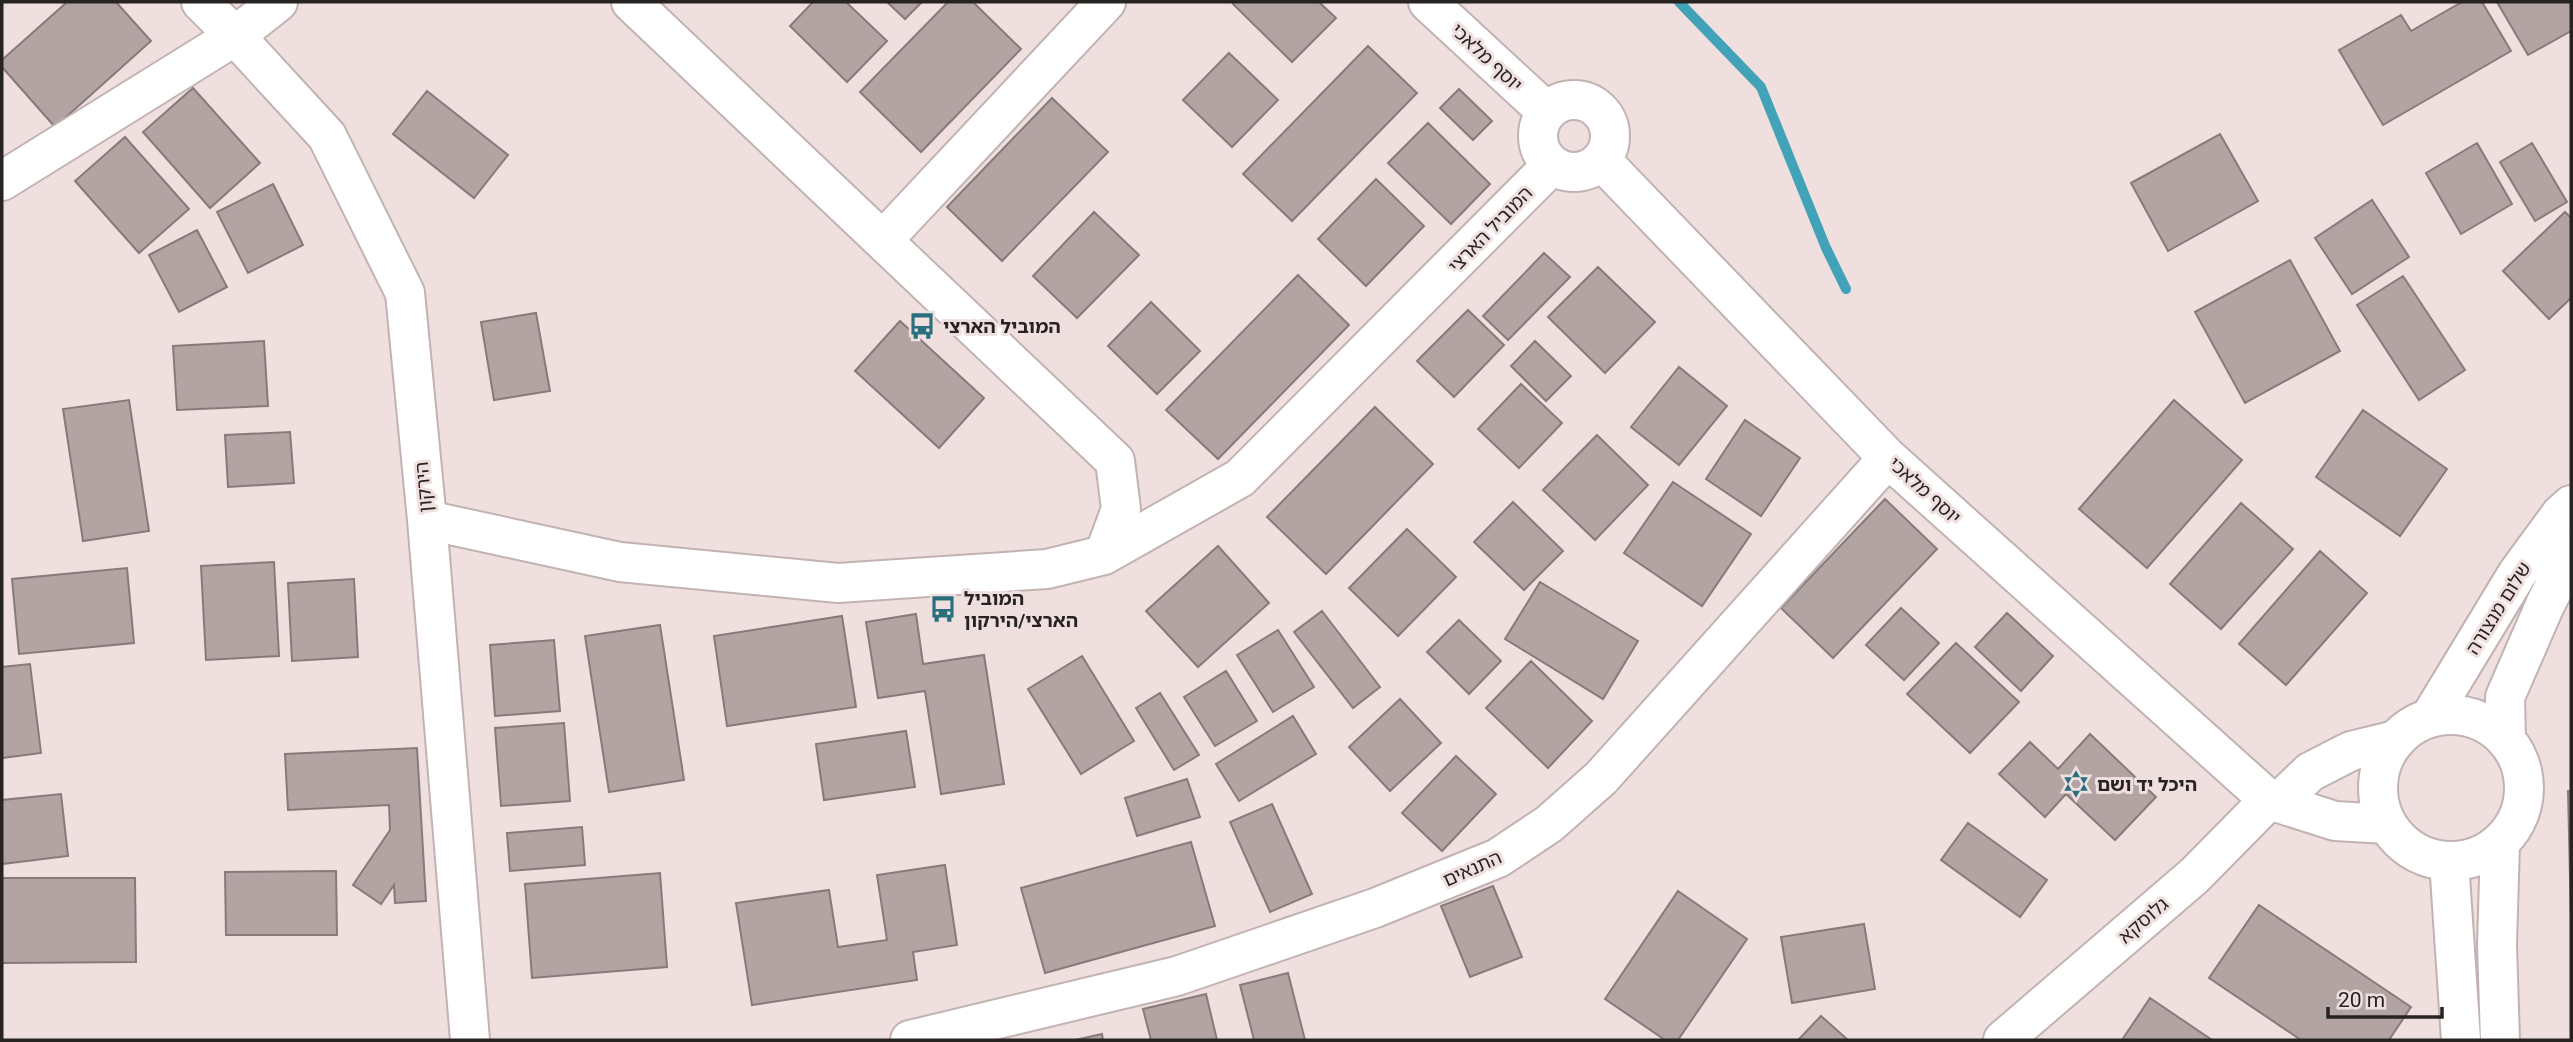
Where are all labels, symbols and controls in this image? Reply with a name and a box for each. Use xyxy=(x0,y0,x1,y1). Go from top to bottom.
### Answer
street label: יוסף מלאכי xyxy=(1446,19,1527,96)
street label: המוביל הארצי xyxy=(1444,181,1537,277)
bus stop icon: המוביל הארצי xyxy=(907,311,937,341)
place label: המוביל הארצי xyxy=(943,315,1061,338)
street label: יוסף מלאכי xyxy=(1884,452,1965,529)
street label: הירקון xyxy=(410,461,437,513)
street label: שלום מנצורה xyxy=(2461,558,2536,659)
place label: המוביל הארצי/הירקון xyxy=(964,587,1078,632)
bus stop icon: המוביל הארצי/הירקון xyxy=(928,594,958,624)
synagogue icon: היכל יד ושם xyxy=(2061,769,2091,799)
place label: היכל יד ושם xyxy=(2097,773,2197,796)
street label: התנאים xyxy=(1439,845,1505,892)
street label: גלוסקא xyxy=(2114,893,2173,948)
scale bar xyxy=(2328,976,2442,1020)
text: 20 m xyxy=(2338,988,2385,1012)

